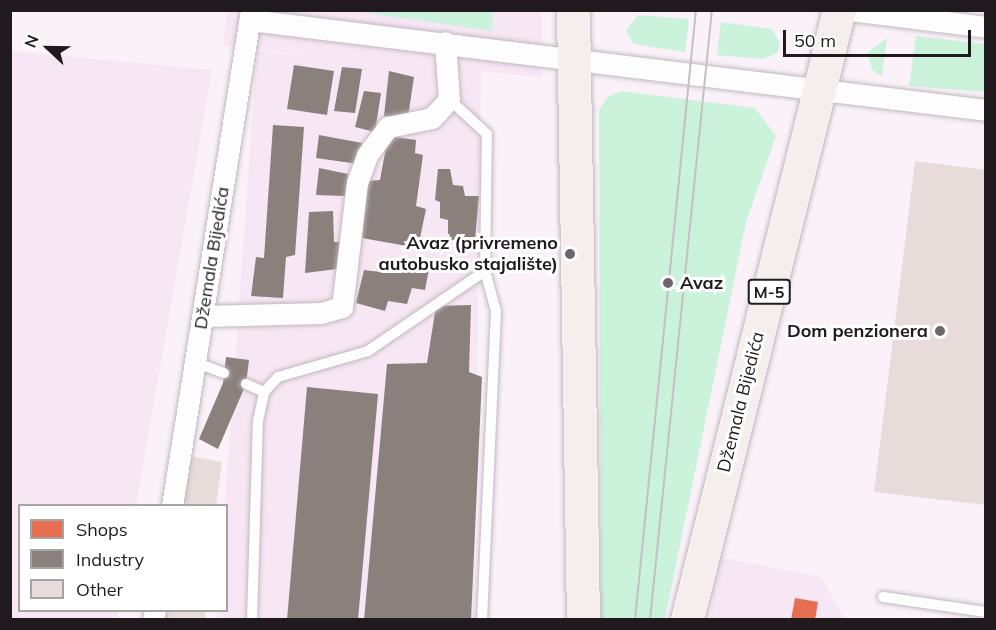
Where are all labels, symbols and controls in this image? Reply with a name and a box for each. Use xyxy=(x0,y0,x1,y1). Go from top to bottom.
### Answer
north arrow xyxy=(18,18,78,78)
scale bar xyxy=(786,18,974,56)
text: 50 m xyxy=(794,29,836,52)
text: N xyxy=(20,32,43,51)
street label: Džemala Bijedića xyxy=(190,185,234,331)
place label: Avaz (privremeno autobusko stajalište) xyxy=(379,233,558,276)
marker: Avaz (privremeno autobusko stajalište) xyxy=(563,247,577,261)
place label: Avaz xyxy=(680,272,723,294)
marker: Avaz xyxy=(661,276,675,290)
road number: M-5 xyxy=(746,279,792,305)
place label: Dom penzionera xyxy=(787,320,928,342)
marker: Dom penzionera xyxy=(933,324,947,338)
street label: Džemala Bijedića xyxy=(713,329,769,475)
legend xyxy=(18,504,228,612)
text: Shops xyxy=(76,518,128,541)
text: Industry xyxy=(76,548,144,571)
text: Other xyxy=(76,578,123,601)

